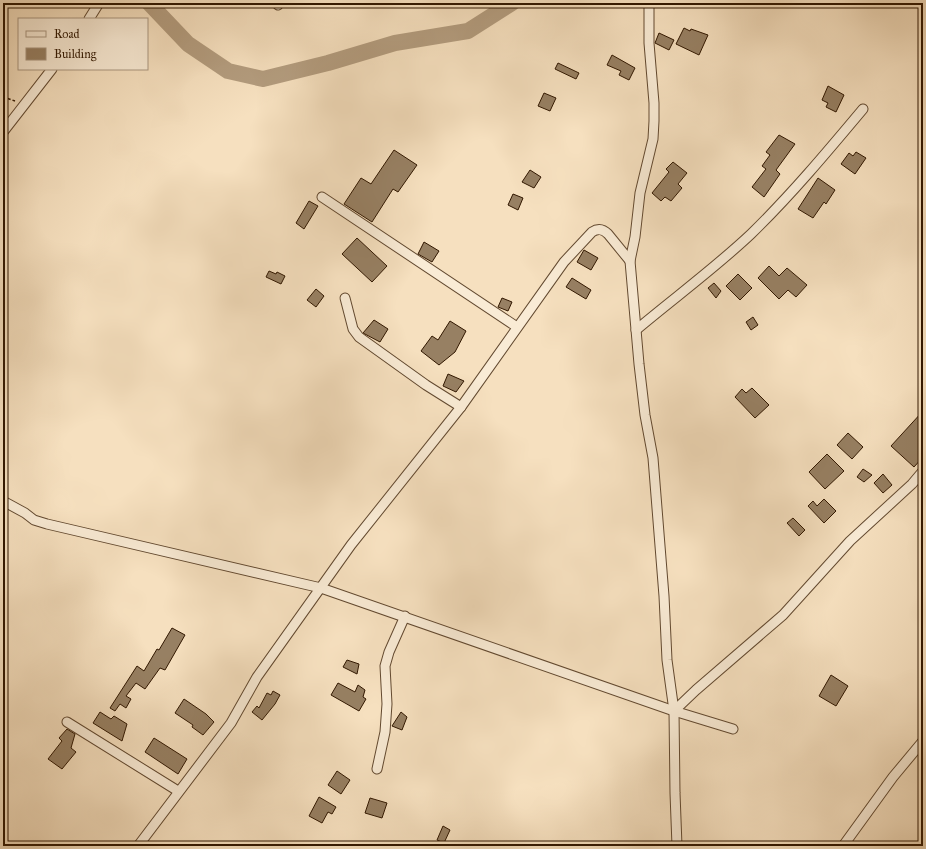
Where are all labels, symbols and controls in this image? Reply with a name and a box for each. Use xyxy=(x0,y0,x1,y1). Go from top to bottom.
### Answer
legend xyxy=(18,18,148,70)
text: Road xyxy=(54,27,80,41)
text: Building xyxy=(54,47,97,62)

